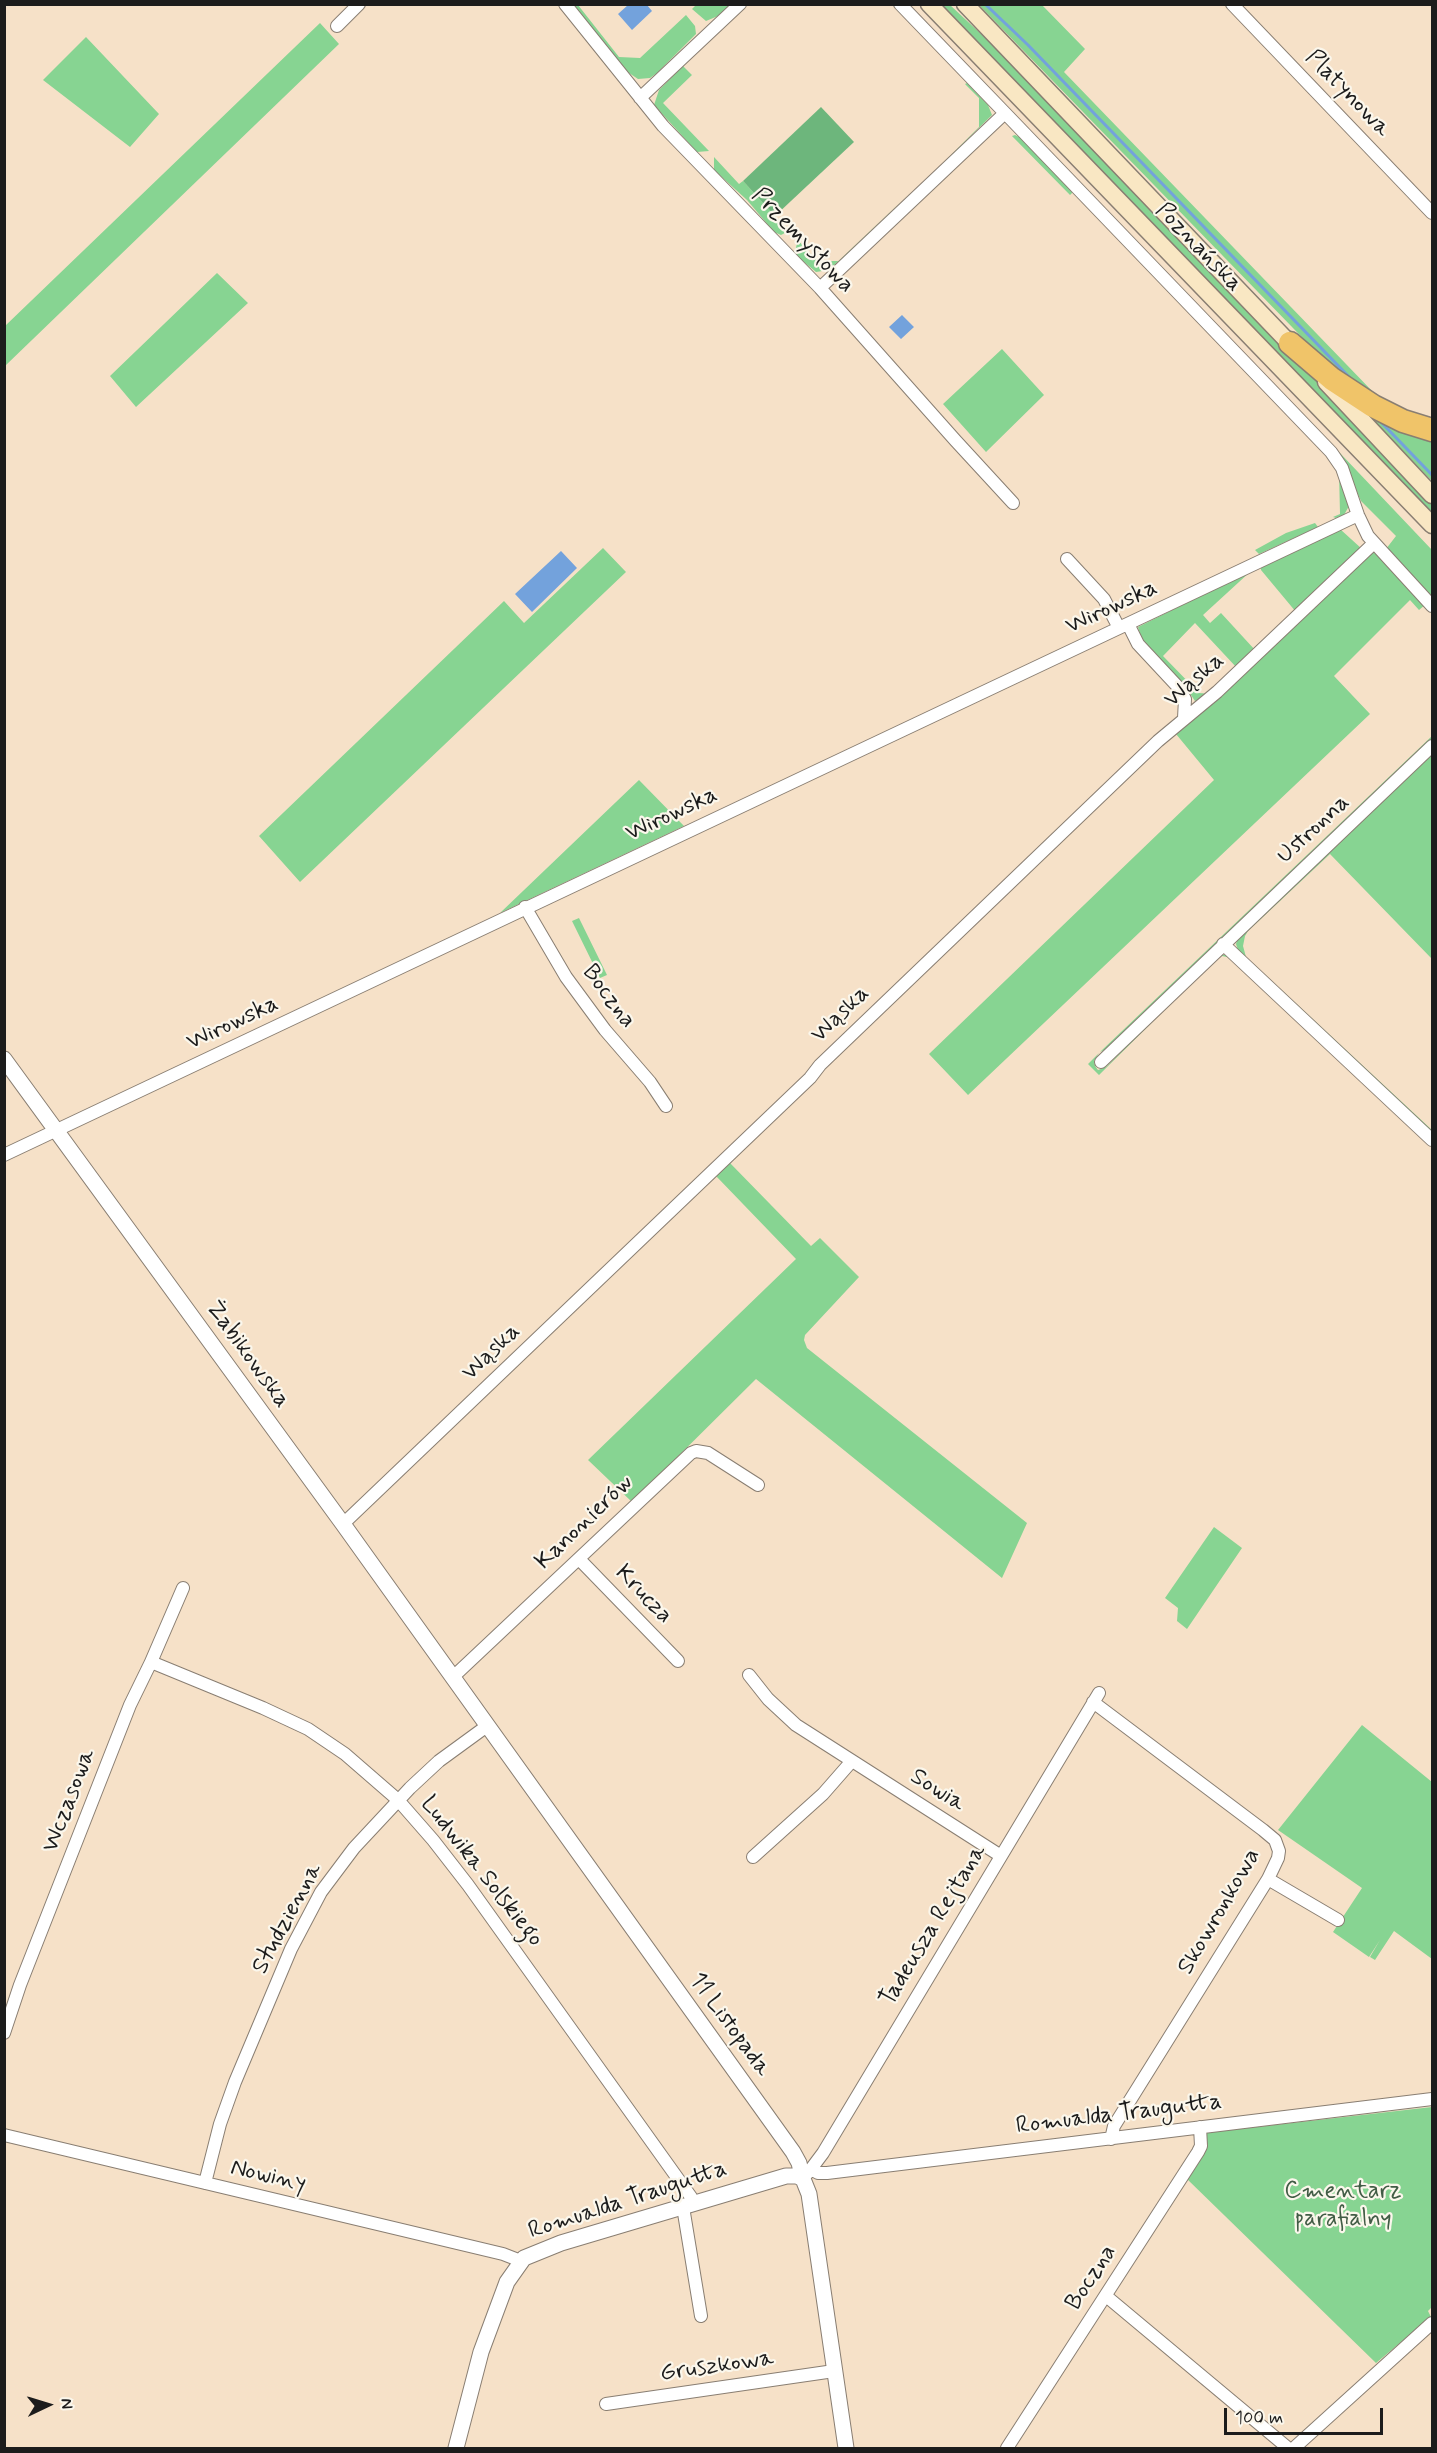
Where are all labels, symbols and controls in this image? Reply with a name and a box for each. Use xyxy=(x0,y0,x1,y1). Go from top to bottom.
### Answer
street label: Platynowa xyxy=(1298,44,1396,144)
street label: Przemysłowa xyxy=(744,182,860,300)
street label: Poznańska xyxy=(1148,197,1248,299)
street label: Wirowska xyxy=(1062,574,1162,642)
street label: Wąska xyxy=(1159,647,1231,715)
street label: Wirowska xyxy=(622,781,722,849)
street label: Ustronna xyxy=(1272,789,1356,871)
street label: Boczna xyxy=(575,959,641,1035)
street label: Wąska xyxy=(806,980,876,1050)
street label: Wirowska xyxy=(183,990,283,1058)
street label: Żabikowska xyxy=(198,1296,296,1414)
street label: Wąska xyxy=(457,1318,527,1388)
street label: Kanonierów xyxy=(530,1469,640,1577)
street label: Krucza xyxy=(608,1560,678,1630)
street label: Wczasowa xyxy=(37,1745,103,1857)
street label: Sowia xyxy=(904,1763,970,1819)
street label: Ludwika Solskiego xyxy=(413,1791,549,1953)
street label: Tadeusza Rejtana xyxy=(874,1840,994,2012)
street label: Skowronkowa xyxy=(1172,1844,1268,1980)
street label: Studzienna xyxy=(247,1859,329,1979)
street label: 11 Listopada xyxy=(682,1968,776,2082)
street label: Romualda Traugutta xyxy=(1014,2088,1224,2142)
street label: Nowiny xyxy=(227,2154,309,2200)
street label: Romualda Traugutta xyxy=(525,2155,731,2247)
park label: Cmentarz parafialny xyxy=(1284,2178,1402,2234)
street label: Boczna xyxy=(1060,2240,1124,2316)
street label: Gruszkowa xyxy=(658,2345,776,2389)
north arrow xyxy=(18,2375,78,2435)
scale bar xyxy=(1227,2396,1386,2434)
text: N xyxy=(56,2398,77,2410)
text: 100 m xyxy=(1235,2406,1283,2430)

